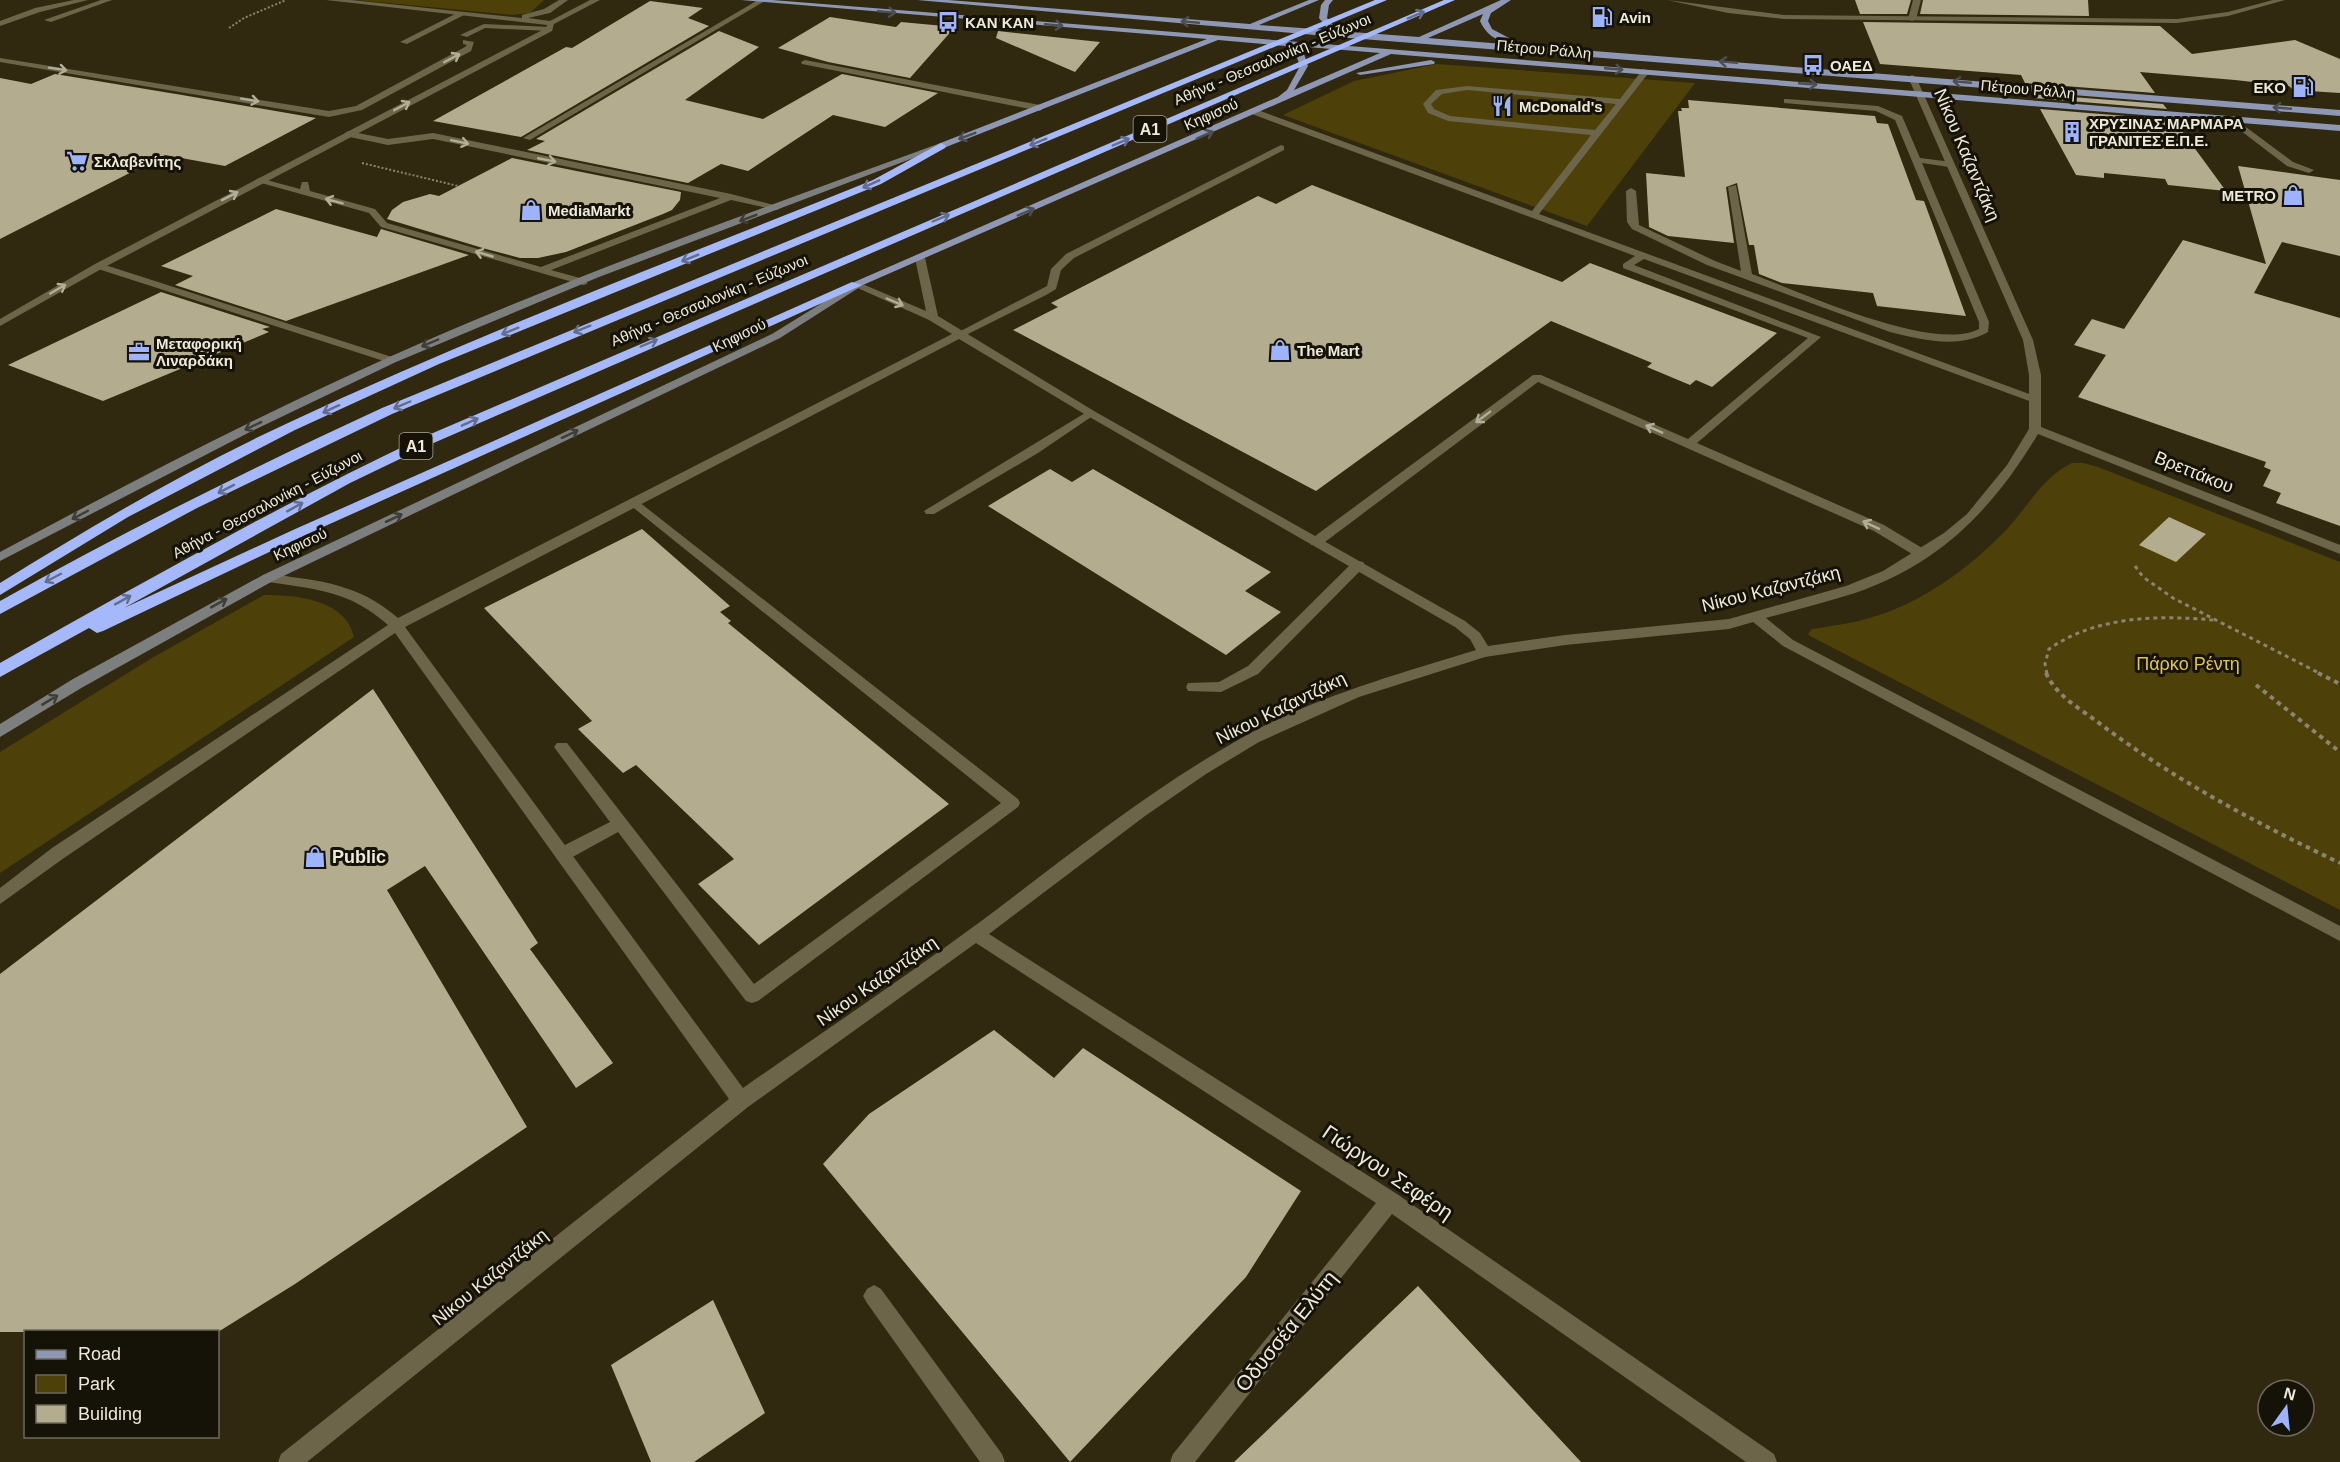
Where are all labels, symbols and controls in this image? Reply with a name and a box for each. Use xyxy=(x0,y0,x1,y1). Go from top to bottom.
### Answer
fuel station icon: Avin xyxy=(1590,5,1614,29)
one-way arrow xyxy=(876,7,896,18)
one-way arrow xyxy=(1406,9,1424,20)
place label: Avin xyxy=(1619,9,1651,26)
bus stop icon: ΚΑΝ ΚΑΝ xyxy=(936,10,960,34)
street label: Αθήνα - Θεσσαλονίκη - Εύζωνοι xyxy=(1171,10,1373,108)
place label: ΚΑΝ ΚΑΝ xyxy=(965,14,1034,31)
one-way arrow xyxy=(1180,16,1200,27)
one-way arrow xyxy=(1043,20,1063,31)
street label: Πέτρου Ράλλη xyxy=(1496,36,1592,62)
one-way arrow xyxy=(443,52,460,64)
bus stop icon: ΟΑΕΔ xyxy=(1801,53,1825,77)
one-way arrow xyxy=(1718,57,1738,68)
place label: ΟΑΕΔ xyxy=(1830,57,1873,74)
one-way arrow xyxy=(1604,63,1623,74)
one-way arrow xyxy=(47,64,67,75)
fuel station icon: EKO xyxy=(2291,75,2315,99)
one-way arrow xyxy=(1952,76,1972,87)
street label: Πέτρου Ράλλη xyxy=(1980,76,2076,102)
one-way arrow xyxy=(1798,79,1818,90)
place label: EKO xyxy=(2253,79,2286,96)
street label: Νίκου Καζαντζάκη xyxy=(1930,86,2004,224)
restaurant icon: McDonald's xyxy=(1490,94,1514,118)
one-way arrow xyxy=(240,95,260,106)
street label: Κηφισού xyxy=(1181,95,1241,133)
place label: McDonald's xyxy=(1519,98,1603,115)
one-way arrow xyxy=(393,100,411,111)
one-way arrow xyxy=(2272,102,2292,113)
place label: ΧΡΥΣΙΝΑΣ ΜΑΡΜΑΡΑ ΓΡΑΝΙΤΕΣ Ε.Π.Ε. xyxy=(2089,115,2244,149)
road number: Α1 xyxy=(1134,116,1166,142)
building icon: ΧΡΥΣΙΝΑΣ ΜΑΡΜΑΡΑ ΓΡΑΝΙΤΕΣ Ε.Π.Ε. xyxy=(2060,120,2084,144)
one-way arrow xyxy=(1195,128,1213,140)
one-way arrow xyxy=(959,131,977,142)
one-way arrow xyxy=(1111,135,1129,147)
one-way arrow xyxy=(450,136,469,148)
one-way arrow xyxy=(1029,137,1048,148)
supermarket icon: Σκλαβενίτης xyxy=(65,149,89,173)
place label: Σκλαβενίτης xyxy=(94,153,181,170)
one-way arrow xyxy=(536,155,556,166)
one-way arrow xyxy=(862,180,880,191)
shop icon: METRO xyxy=(2281,183,2305,207)
place label: METRO xyxy=(2222,187,2276,204)
one-way arrow xyxy=(220,190,238,201)
one-way arrow xyxy=(325,195,344,207)
shop icon: MediaMarkt xyxy=(519,198,543,222)
place label: MediaMarkt xyxy=(548,202,631,219)
one-way arrow xyxy=(1016,206,1034,218)
one-way arrow xyxy=(932,212,950,223)
one-way arrow xyxy=(739,213,758,224)
one-way arrow xyxy=(475,248,494,259)
street label: Αθήνα - Θεσσαλονίκη - Εύζωνοι xyxy=(608,251,810,349)
one-way arrow xyxy=(682,253,700,264)
one-way arrow xyxy=(49,283,66,295)
one-way arrow xyxy=(885,296,903,308)
street label: Κηφισού xyxy=(710,315,768,355)
one-way arrow xyxy=(573,324,592,335)
one-way arrow xyxy=(501,326,519,337)
place label: Μεταφορική Λιναρδάκη xyxy=(156,335,242,369)
one-way arrow xyxy=(639,337,657,349)
one-way arrow xyxy=(422,338,440,350)
shop icon: The Mart xyxy=(1268,338,1292,362)
office icon: Μεταφορική Λιναρδάκη xyxy=(127,340,151,364)
place label: The Mart xyxy=(1297,342,1360,359)
one-way arrow xyxy=(394,400,412,411)
one-way arrow xyxy=(322,403,340,415)
one-way arrow xyxy=(1476,411,1492,424)
one-way arrow xyxy=(461,416,479,427)
one-way arrow xyxy=(245,420,263,432)
one-way arrow xyxy=(1646,423,1664,434)
one-way arrow xyxy=(561,427,579,439)
road number: Α1 xyxy=(400,433,432,459)
street label: Αθήνα - Θεσσαλονίκη - Εύζωνοι xyxy=(169,447,365,561)
street label: Βρεττάκου xyxy=(2152,447,2236,497)
one-way arrow xyxy=(218,484,236,495)
one-way arrow xyxy=(286,501,303,513)
one-way arrow xyxy=(72,509,89,521)
one-way arrow xyxy=(385,511,403,523)
one-way arrow xyxy=(1863,519,1881,530)
street label: Κηφισού xyxy=(270,524,330,564)
street label: Νίκου Καζαντζάκη xyxy=(1700,562,1842,616)
one-way arrow xyxy=(45,572,62,584)
one-way arrow xyxy=(114,594,131,606)
one-way arrow xyxy=(210,597,227,609)
park label: Πάρκο Ρέντη xyxy=(2136,654,2240,674)
street label: Νίκου Καζαντζάκη xyxy=(1213,668,1349,748)
one-way arrow xyxy=(41,694,58,706)
shop icon: Public xyxy=(303,845,327,869)
place label: Public xyxy=(332,847,386,867)
street label: Νίκου Καζαντζάκη xyxy=(813,932,941,1030)
street label: Γιώργου Σεφέρη xyxy=(1319,1120,1457,1224)
street label: Νίκου Καζαντζάκη xyxy=(429,1225,551,1329)
street label: Οδυσσέα Ελύτη xyxy=(1230,1266,1342,1396)
legend xyxy=(24,1330,219,1438)
text: Road xyxy=(78,1344,121,1364)
text: Park xyxy=(78,1374,116,1394)
north arrow xyxy=(2256,1378,2316,1438)
text: N xyxy=(2282,1384,2298,1404)
text: Building xyxy=(78,1404,142,1424)

